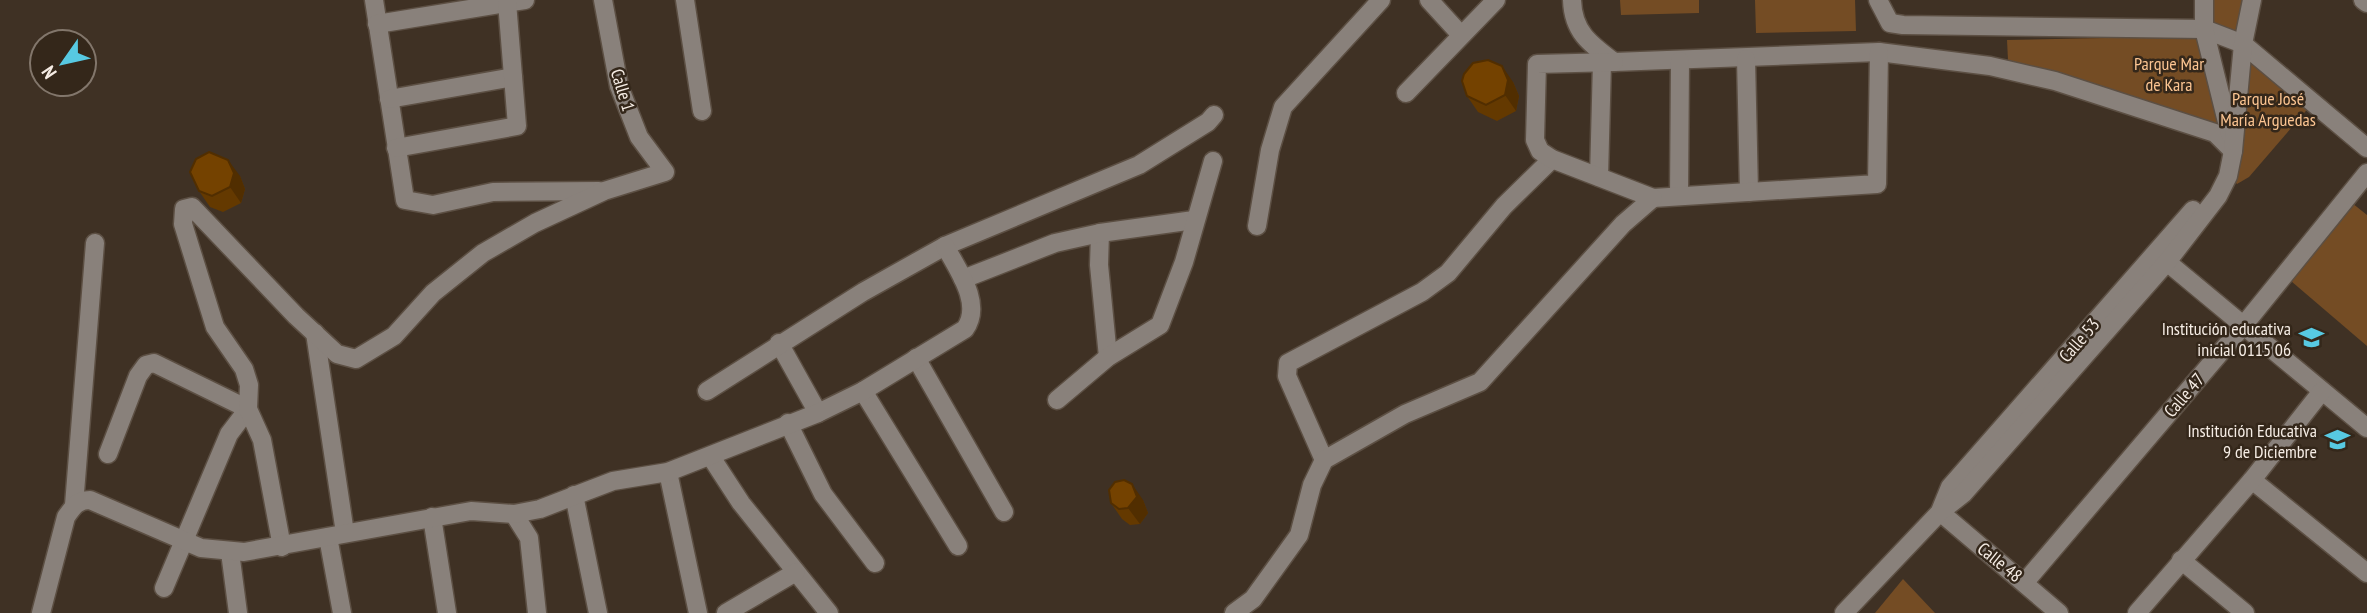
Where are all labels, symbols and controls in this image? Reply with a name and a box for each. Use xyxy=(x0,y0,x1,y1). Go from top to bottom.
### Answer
north arrow xyxy=(28,28,98,98)
park label: Parque Mar de Kara xyxy=(2134,52,2204,96)
text: N xyxy=(36,62,62,83)
street label: Calle 1 xyxy=(606,66,640,114)
park label: Parque José María Arguedas xyxy=(2220,87,2316,131)
street label: Calle 53 xyxy=(2054,313,2104,367)
place label: Institución educativa inicial 0115 06 xyxy=(2162,317,2291,361)
school or university icon: Institución educativa inicial 0115 06 xyxy=(2297,324,2325,352)
street label: Calle 47 xyxy=(2159,368,2209,422)
place label: Institución Educativa 9 de Diciembre xyxy=(2187,419,2317,463)
school or university icon: Institución Educativa 9 de Diciembre xyxy=(2323,426,2351,454)
street label: Calle 48 xyxy=(1973,537,2027,587)

